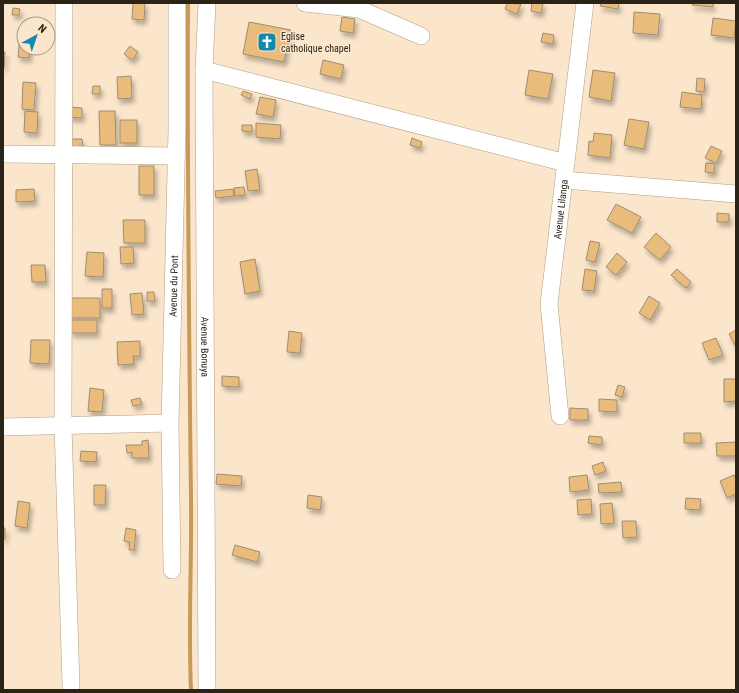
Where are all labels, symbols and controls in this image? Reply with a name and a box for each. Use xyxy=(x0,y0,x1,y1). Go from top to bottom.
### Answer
north arrow xyxy=(16,16,56,56)
text: N xyxy=(35,22,49,36)
church icon: Eglise catholique chapel xyxy=(256,31,278,53)
place label: Eglise catholique chapel xyxy=(281,31,351,54)
street label: Avenue Lilanga xyxy=(552,179,570,240)
street label: Avenue du Pont xyxy=(168,255,180,317)
street label: Avenue Bonuya xyxy=(199,317,210,377)

